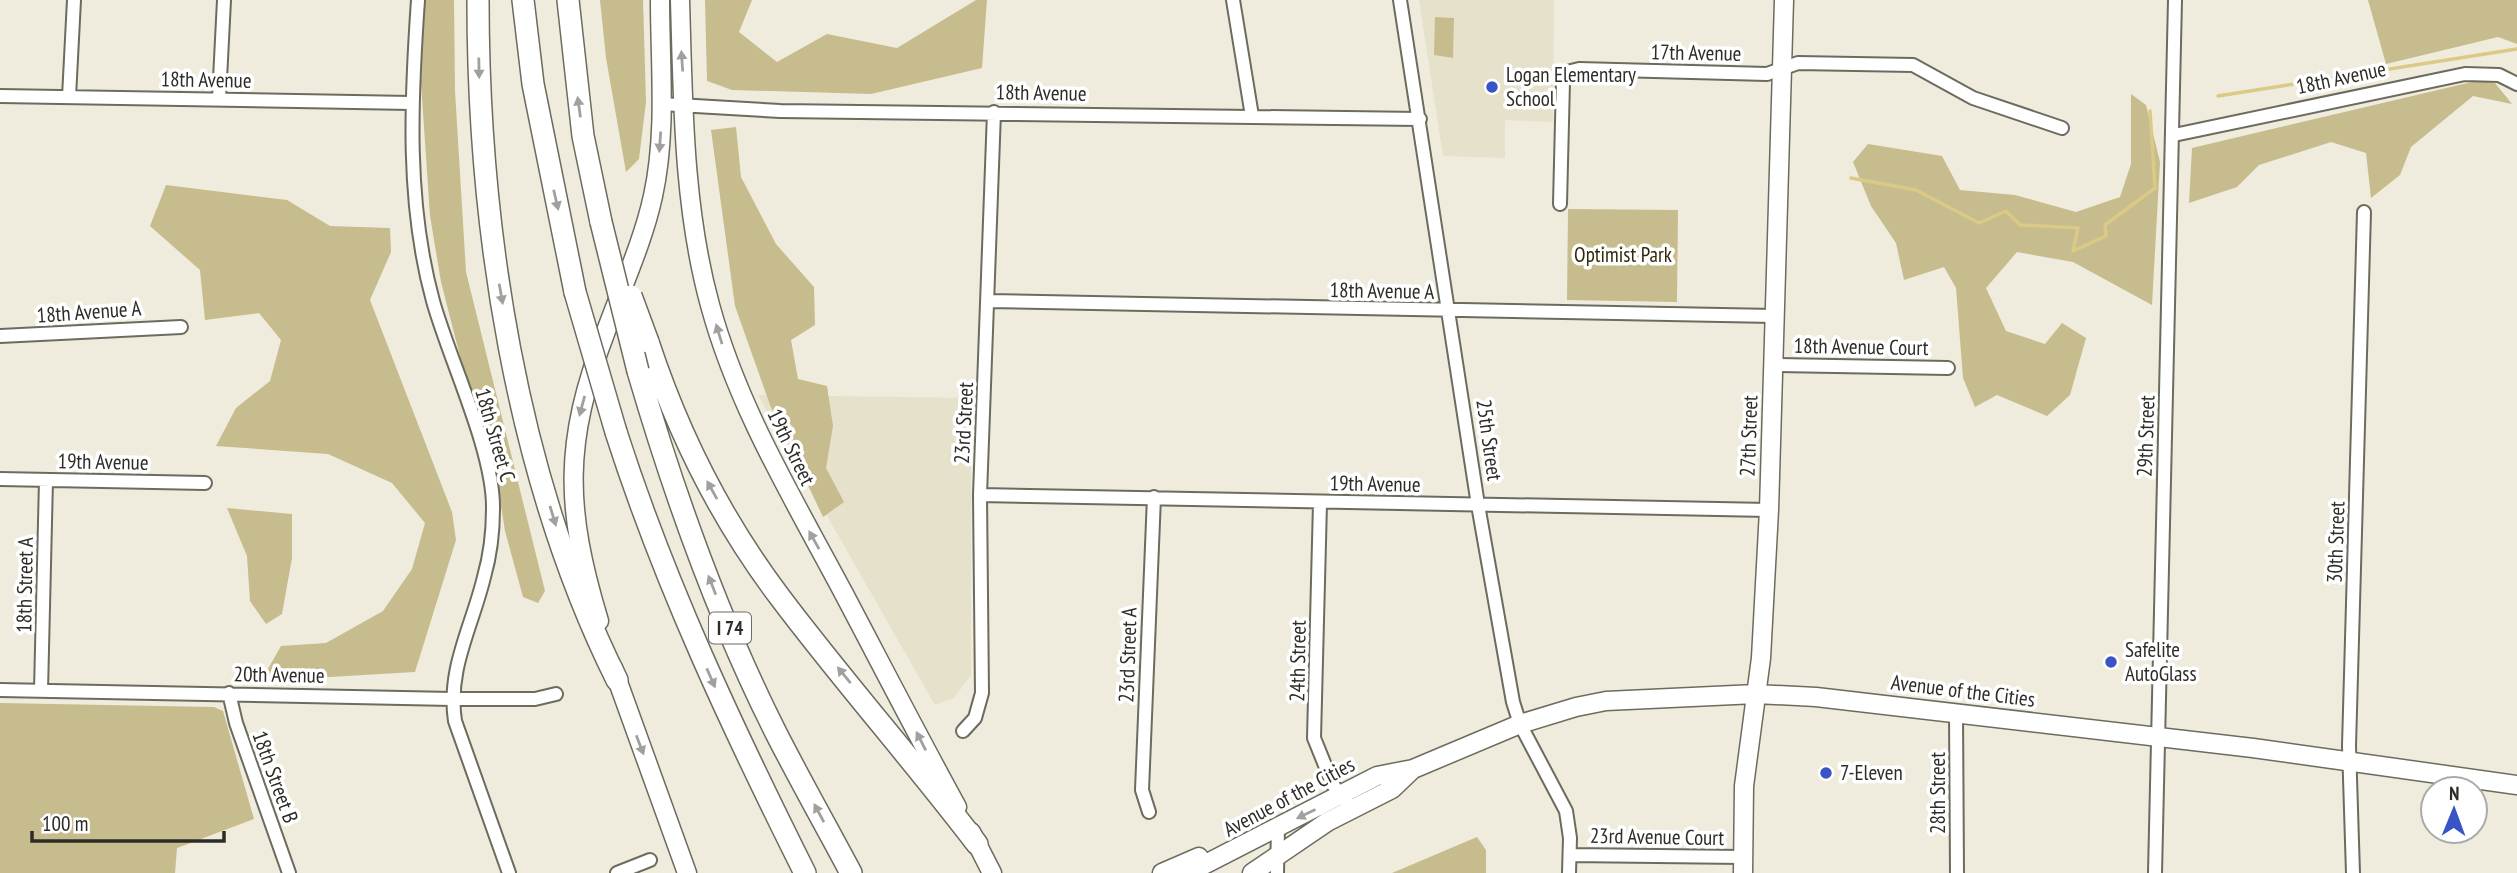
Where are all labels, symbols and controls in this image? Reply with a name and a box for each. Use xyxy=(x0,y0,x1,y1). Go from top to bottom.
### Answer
street label: 17th Avenue xyxy=(1650,38,1742,67)
one-way arrow xyxy=(676,50,687,72)
street label: 18th Avenue xyxy=(2294,55,2388,100)
one-way arrow xyxy=(473,57,485,79)
place label: Logan Elementary School xyxy=(1506,61,1636,112)
street label: 18th Avenue xyxy=(160,65,252,94)
street label: 18th Avenue xyxy=(995,78,1087,107)
marker: Logan Elementary School xyxy=(1484,79,1500,95)
one-way arrow xyxy=(574,96,585,118)
one-way arrow xyxy=(654,131,665,153)
one-way arrow xyxy=(550,189,561,211)
park label: Optimist Park xyxy=(1574,241,1672,268)
street label: 18th Avenue A xyxy=(1329,276,1435,305)
one-way arrow xyxy=(496,284,507,306)
street label: 18th Avenue A xyxy=(36,294,142,329)
one-way arrow xyxy=(713,324,723,345)
street label: 18th Avenue Court xyxy=(1793,332,1929,361)
street label: 23rd Street xyxy=(948,381,979,464)
street label: 18th Street C xyxy=(469,385,522,485)
street label: 27th Street xyxy=(1734,394,1763,477)
street label: 29th Street xyxy=(2131,394,2160,477)
one-way arrow xyxy=(576,395,587,417)
street label: 25th Street xyxy=(1470,398,1509,483)
street label: 19th Street xyxy=(761,404,822,490)
street label: 19th Avenue xyxy=(57,447,149,476)
street label: 19th Avenue xyxy=(1329,469,1421,498)
one-way arrow xyxy=(706,481,718,500)
street label: 30th Street xyxy=(2321,500,2350,583)
one-way arrow xyxy=(549,505,559,526)
one-way arrow xyxy=(808,531,820,550)
street label: 18th Street A xyxy=(10,537,39,633)
one-way arrow xyxy=(706,574,717,595)
street label: 23rd Street A xyxy=(1112,607,1143,703)
road number: I 74 xyxy=(709,612,751,643)
street label: 24th Street xyxy=(1283,620,1312,702)
place label: Safelite AutoGlass xyxy=(2125,636,2197,687)
marker: Safelite AutoGlass xyxy=(2103,654,2119,670)
street label: 20th Avenue xyxy=(233,660,325,689)
one-way arrow xyxy=(836,667,851,685)
one-way arrow xyxy=(706,668,717,689)
street label: Avenue of the Cities xyxy=(1890,668,2037,713)
street label: 18th Street B xyxy=(246,727,305,827)
one-way arrow xyxy=(916,731,927,751)
one-way arrow xyxy=(635,734,646,755)
street label: Avenue of the Cities xyxy=(1219,751,1359,842)
street label: 28th Street xyxy=(1924,752,1951,834)
place label: 7-Eleven xyxy=(1840,759,1903,786)
marker: 7-Eleven xyxy=(1818,765,1834,781)
north arrow xyxy=(2419,775,2489,845)
text: N xyxy=(2449,781,2460,805)
scale bar xyxy=(32,800,224,844)
one-way arrow xyxy=(813,803,824,823)
one-way arrow xyxy=(1296,809,1316,820)
text: 100 m xyxy=(42,810,88,837)
street label: 23rd Avenue Court xyxy=(1590,822,1725,851)

